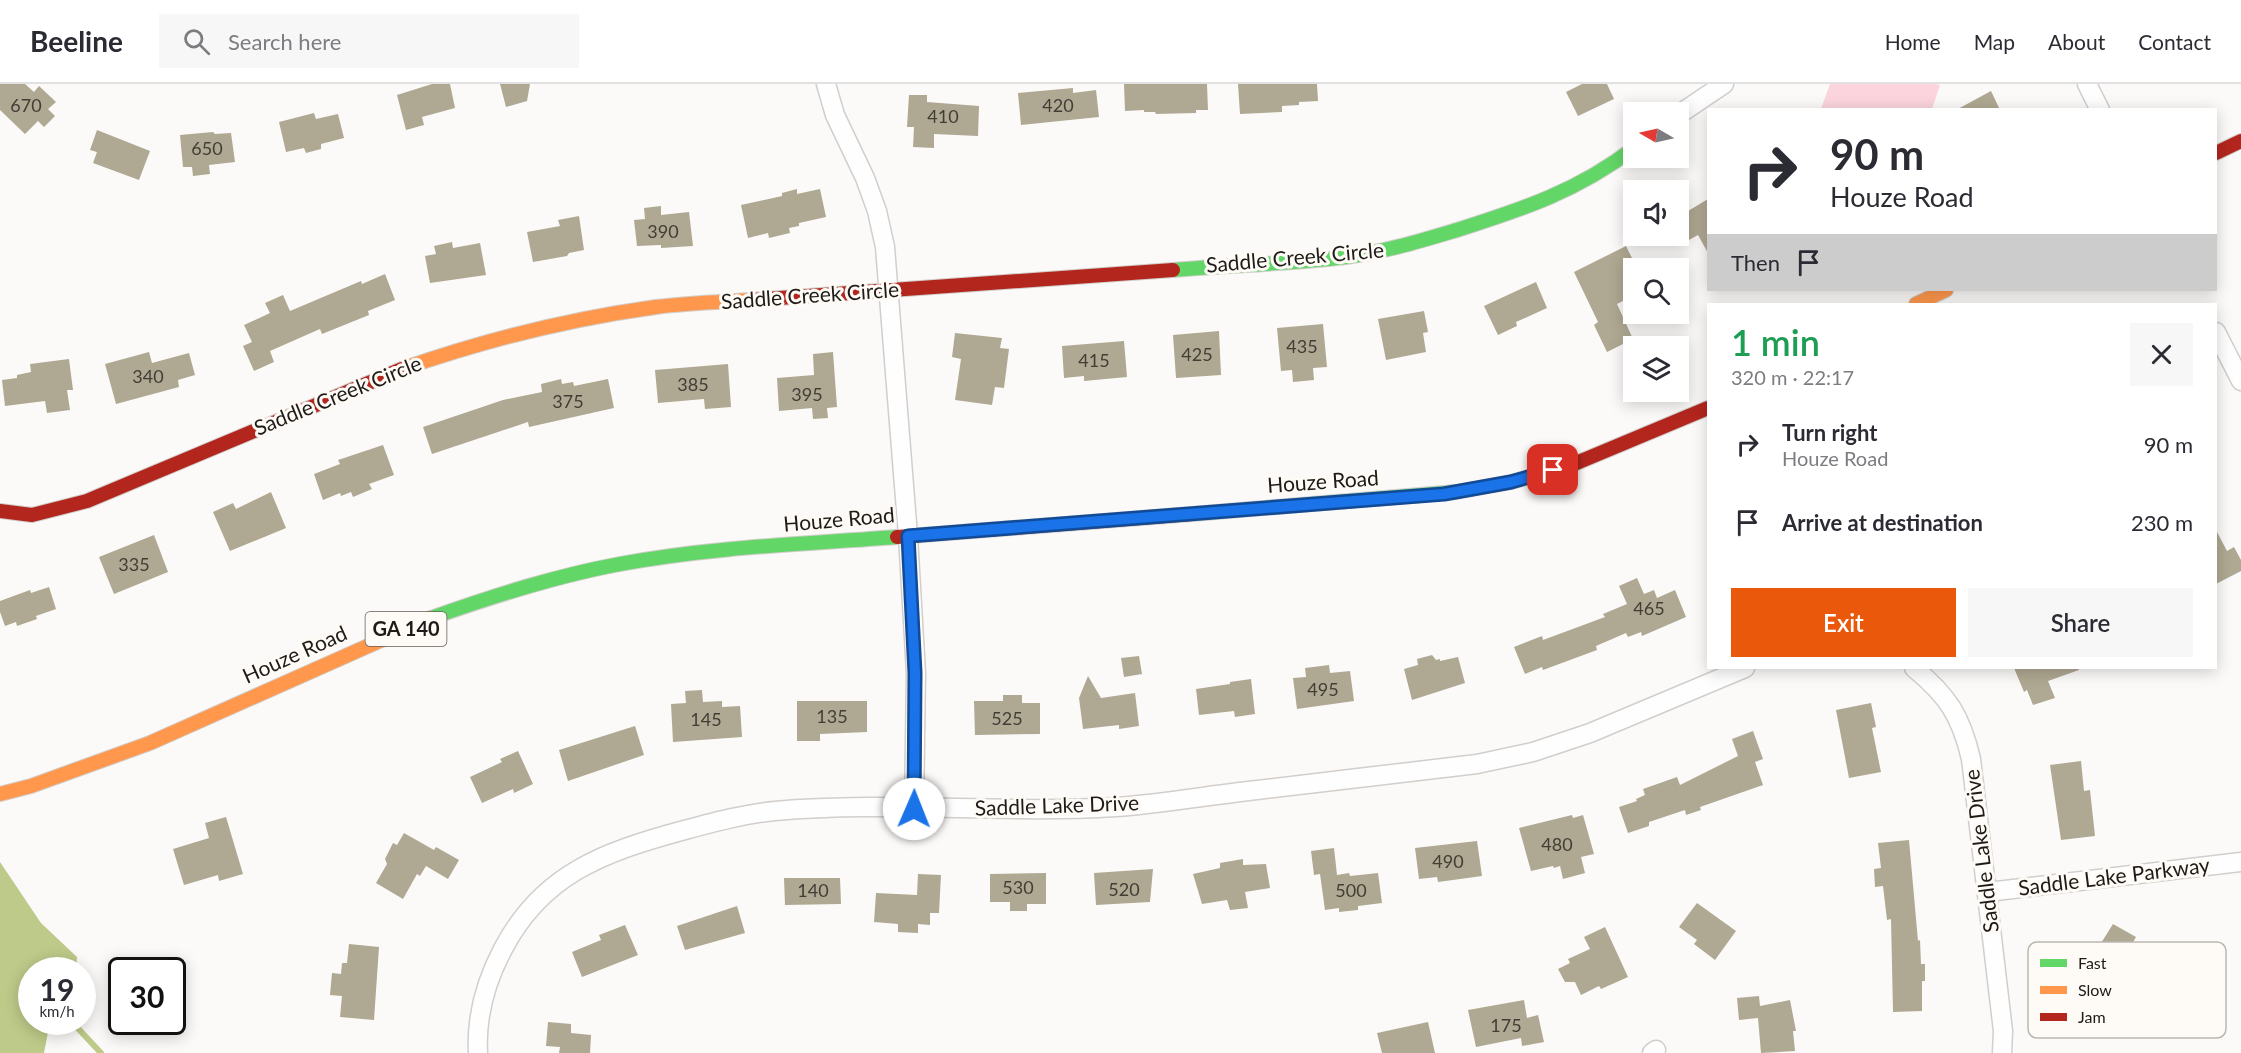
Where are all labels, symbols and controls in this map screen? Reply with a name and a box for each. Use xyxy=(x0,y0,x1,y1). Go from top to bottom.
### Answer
search box xyxy=(159,14,579,68)
text: Beeline xyxy=(30,24,123,58)
icon: search xyxy=(180,25,213,58)
text: Search here xyxy=(228,28,341,55)
text: Home xyxy=(1885,29,1941,54)
text: Map xyxy=(1974,29,2015,54)
text: About xyxy=(2048,29,2105,54)
text: Contact xyxy=(2138,29,2211,54)
house number: 670 xyxy=(10,94,42,116)
house number: 420 xyxy=(1042,94,1074,116)
north arrow xyxy=(1623,102,1689,168)
map controls xyxy=(1623,102,1689,402)
house number: 410 xyxy=(927,105,959,127)
text: 90 m xyxy=(1830,129,1924,179)
icon: right xyxy=(1731,132,1809,210)
house number: 650 xyxy=(191,137,223,159)
button: sound xyxy=(1623,180,1689,246)
text: Houze Road xyxy=(1830,180,1974,213)
house number: 390 xyxy=(647,220,679,242)
street label: Saddle Creek Circle xyxy=(1205,236,1385,277)
icon: arrive xyxy=(1792,246,1825,279)
text: Then xyxy=(1731,249,1780,276)
button: search xyxy=(1623,258,1689,324)
street label: Saddle Creek Circle xyxy=(720,276,900,313)
text: 1 min xyxy=(1731,320,1820,364)
button: close xyxy=(2130,323,2193,386)
house number: 435 xyxy=(1286,335,1318,357)
button: layers xyxy=(1623,336,1689,402)
house number: 425 xyxy=(1181,343,1213,365)
house number: 415 xyxy=(1078,349,1110,371)
street label: Saddle Creek Circle xyxy=(250,350,425,440)
house number: 340 xyxy=(132,365,164,387)
text: 320 m · 22:17 xyxy=(1731,365,1854,389)
house number: 385 xyxy=(677,373,709,395)
house number: 395 xyxy=(791,383,823,405)
house number: 375 xyxy=(552,390,584,412)
text: Turn right xyxy=(1782,419,1877,446)
icon: right xyxy=(1731,428,1764,461)
text: 90 m xyxy=(2144,431,2193,458)
pin xyxy=(1527,444,1578,495)
text: Houze Road xyxy=(1782,446,1888,470)
icon: arrive xyxy=(1536,453,1569,486)
street label: Houze Road xyxy=(1266,464,1379,497)
street label: Houze Road xyxy=(782,501,896,536)
icon: arrive xyxy=(1731,506,1764,539)
text: Arrive at destination xyxy=(1782,509,1983,536)
text: 230 m xyxy=(2131,509,2193,536)
house number: 335 xyxy=(118,553,150,575)
button: Exit xyxy=(1731,588,1956,657)
button: Share xyxy=(1968,588,2193,657)
house number: 465 xyxy=(1633,597,1665,619)
road number: GA 140 xyxy=(366,612,446,646)
street label: Houze Road xyxy=(238,619,350,688)
house number: 495 xyxy=(1307,678,1339,700)
house number: 135 xyxy=(816,705,848,727)
house number: 525 xyxy=(991,707,1023,729)
house number: 145 xyxy=(690,708,722,730)
street label: Saddle Lake Drive xyxy=(1958,768,2003,934)
position arrow xyxy=(882,777,946,841)
street label: Saddle Lake Drive xyxy=(974,789,1140,820)
house number: 480 xyxy=(1541,833,1573,855)
house number: 490 xyxy=(1432,850,1464,872)
street label: Saddle Lake Parkway xyxy=(2017,851,2211,900)
house number: 530 xyxy=(1002,876,1034,898)
house number: 520 xyxy=(1108,878,1140,900)
house number: 140 xyxy=(797,879,829,901)
house number: 500 xyxy=(1335,879,1367,901)
legend xyxy=(2028,942,2226,1038)
text: Fast xyxy=(2078,953,2107,972)
speed limit sign: 30 xyxy=(108,957,186,1035)
text: 19 xyxy=(40,971,74,1007)
text: Slow xyxy=(2078,980,2112,999)
text: km/h xyxy=(39,1002,75,1020)
text: Jam xyxy=(2078,1007,2106,1026)
house number: 175 xyxy=(1490,1014,1522,1036)

